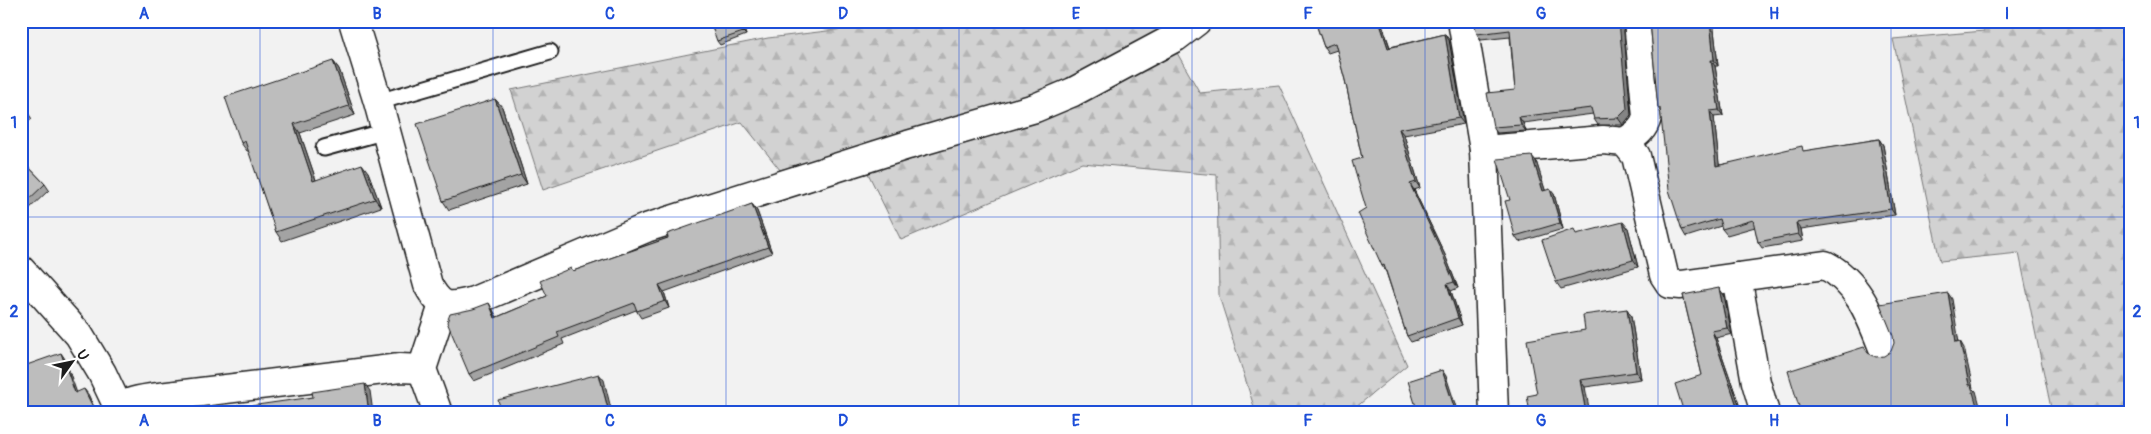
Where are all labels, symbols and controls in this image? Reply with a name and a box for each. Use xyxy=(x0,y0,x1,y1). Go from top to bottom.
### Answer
text: A xyxy=(139,4,150,24)
text: B xyxy=(372,4,382,24)
text: C xyxy=(605,4,615,24)
text: D xyxy=(838,4,848,24)
text: E xyxy=(1072,4,1081,24)
text: F xyxy=(1303,4,1313,24)
text: G xyxy=(1536,4,1547,24)
text: H xyxy=(1769,4,1779,24)
text: I xyxy=(2005,4,2009,24)
text: 1 xyxy=(11,113,17,133)
text: 1 xyxy=(2134,113,2140,133)
text: 2 xyxy=(10,302,19,322)
text: 2 xyxy=(2133,302,2142,322)
north arrow xyxy=(48,336,98,386)
text: U xyxy=(73,347,92,364)
text: A xyxy=(139,411,150,431)
text: B xyxy=(372,411,382,431)
text: C xyxy=(605,411,615,431)
text: D xyxy=(838,411,848,431)
text: E xyxy=(1072,411,1081,431)
text: F xyxy=(1303,411,1313,431)
text: G xyxy=(1536,411,1547,431)
text: H xyxy=(1769,411,1779,431)
text: I xyxy=(2005,411,2009,431)

